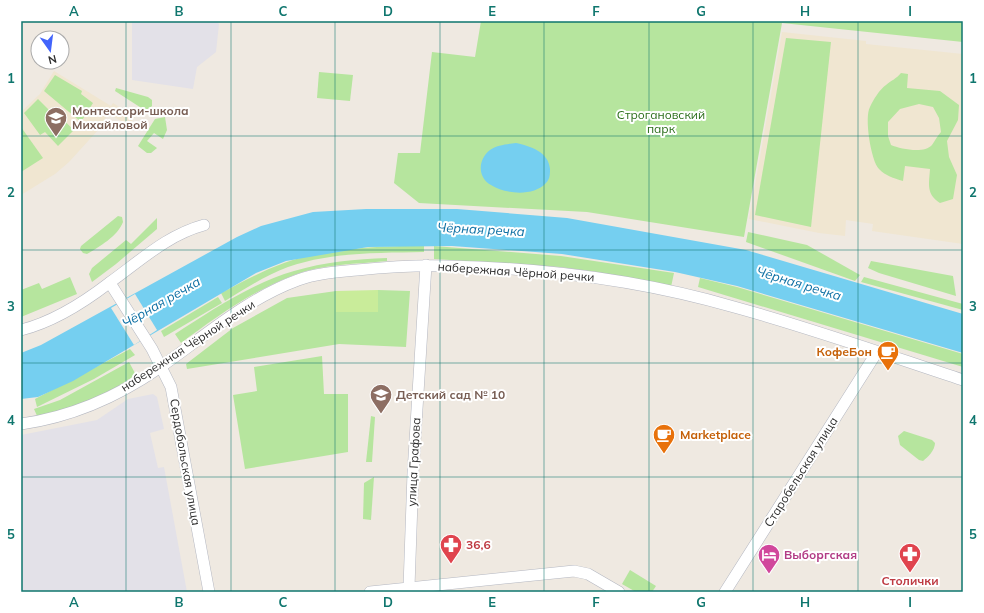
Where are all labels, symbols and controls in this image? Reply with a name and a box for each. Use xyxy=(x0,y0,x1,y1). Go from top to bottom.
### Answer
text: A xyxy=(69,3,79,19)
text: B xyxy=(175,3,184,19)
text: C xyxy=(279,3,288,19)
text: D xyxy=(383,3,393,19)
text: E xyxy=(488,3,496,19)
text: F xyxy=(592,3,600,19)
text: G xyxy=(696,3,706,19)
text: H xyxy=(800,3,810,19)
text: I xyxy=(908,3,912,19)
north arrow xyxy=(30,30,70,70)
text: N xyxy=(47,52,58,68)
text: 1 xyxy=(7,70,15,86)
text: 1 xyxy=(969,70,977,86)
place label: Монтессори-школа Михайловой xyxy=(72,103,189,132)
school or university icon: Монтессори-школа Михайловой xyxy=(43,105,69,138)
park label: Строгановский парк xyxy=(617,107,705,136)
text: 2 xyxy=(7,184,15,200)
text: 2 xyxy=(969,184,977,200)
water label: Чёрная речка xyxy=(437,219,525,239)
street label: набережная Чёрной речки xyxy=(437,259,595,284)
water label: Чёрная речка xyxy=(755,263,843,303)
water label: Чёрная речка xyxy=(119,273,203,331)
street label: набережная Чёрной речки xyxy=(118,297,258,395)
text: 3 xyxy=(7,298,15,314)
text: 3 xyxy=(969,298,977,314)
cafe icon: КофеБон xyxy=(875,339,901,372)
place label: КофеБон xyxy=(817,344,872,359)
school or university icon: Детский сад № 10 xyxy=(368,382,394,415)
place label: Детский сад № 10 xyxy=(396,387,505,402)
street label: Сердобольская улица xyxy=(167,397,204,526)
text: 4 xyxy=(7,412,15,428)
text: 4 xyxy=(969,412,977,428)
street label: Старобельская улица xyxy=(761,414,841,530)
street label: улица Графова xyxy=(404,417,423,507)
cafe icon: Marketplace xyxy=(651,422,677,455)
place label: Marketplace xyxy=(680,427,751,442)
text: 5 xyxy=(7,526,15,542)
text: 5 xyxy=(969,526,977,542)
pharmacy icon: 36,6 xyxy=(438,532,464,565)
place label: 36,6 xyxy=(466,537,491,552)
pharmacy icon: Столички xyxy=(897,541,923,574)
hotel icon: Выборгская xyxy=(756,542,782,575)
place label: Выборгская xyxy=(784,547,857,562)
place label: Столички xyxy=(881,573,939,588)
text: A xyxy=(69,594,79,610)
text: B xyxy=(175,594,184,610)
text: C xyxy=(279,594,288,610)
text: D xyxy=(383,594,393,610)
text: E xyxy=(488,594,496,610)
text: F xyxy=(592,594,600,610)
text: G xyxy=(696,594,706,610)
text: H xyxy=(800,594,810,610)
text: I xyxy=(908,594,912,610)

